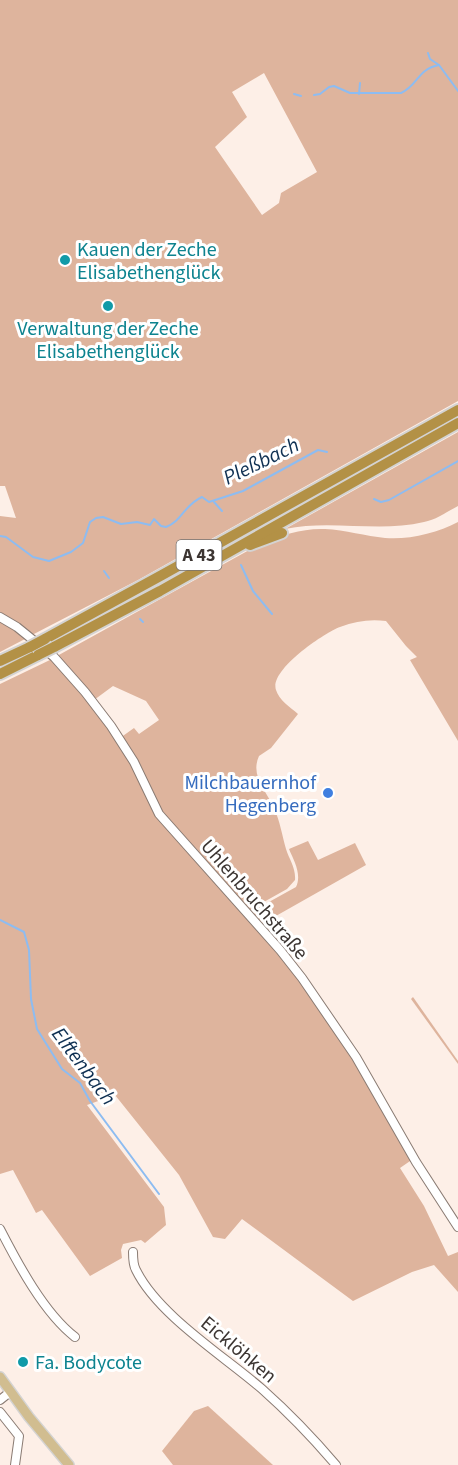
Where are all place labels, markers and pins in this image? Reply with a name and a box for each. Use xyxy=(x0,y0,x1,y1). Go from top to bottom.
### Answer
place label: Kauen der Zeche Elisabethenglück xyxy=(77,236,220,287)
marker: Kauen der Zeche Elisabethenglück xyxy=(58,253,72,267)
marker: Verwaltung der Zeche Elisabethenglück xyxy=(101,299,115,313)
place label: Verwaltung der Zeche Elisabethenglück xyxy=(17,315,199,366)
place label: Milchbauernhof Hegenberg xyxy=(184,769,317,820)
marker: Milchbauernhof Hegenberg xyxy=(321,786,335,800)
place label: Fa. Bodycote xyxy=(35,1349,142,1377)
marker: Fa. Bodycote xyxy=(16,1355,30,1369)

